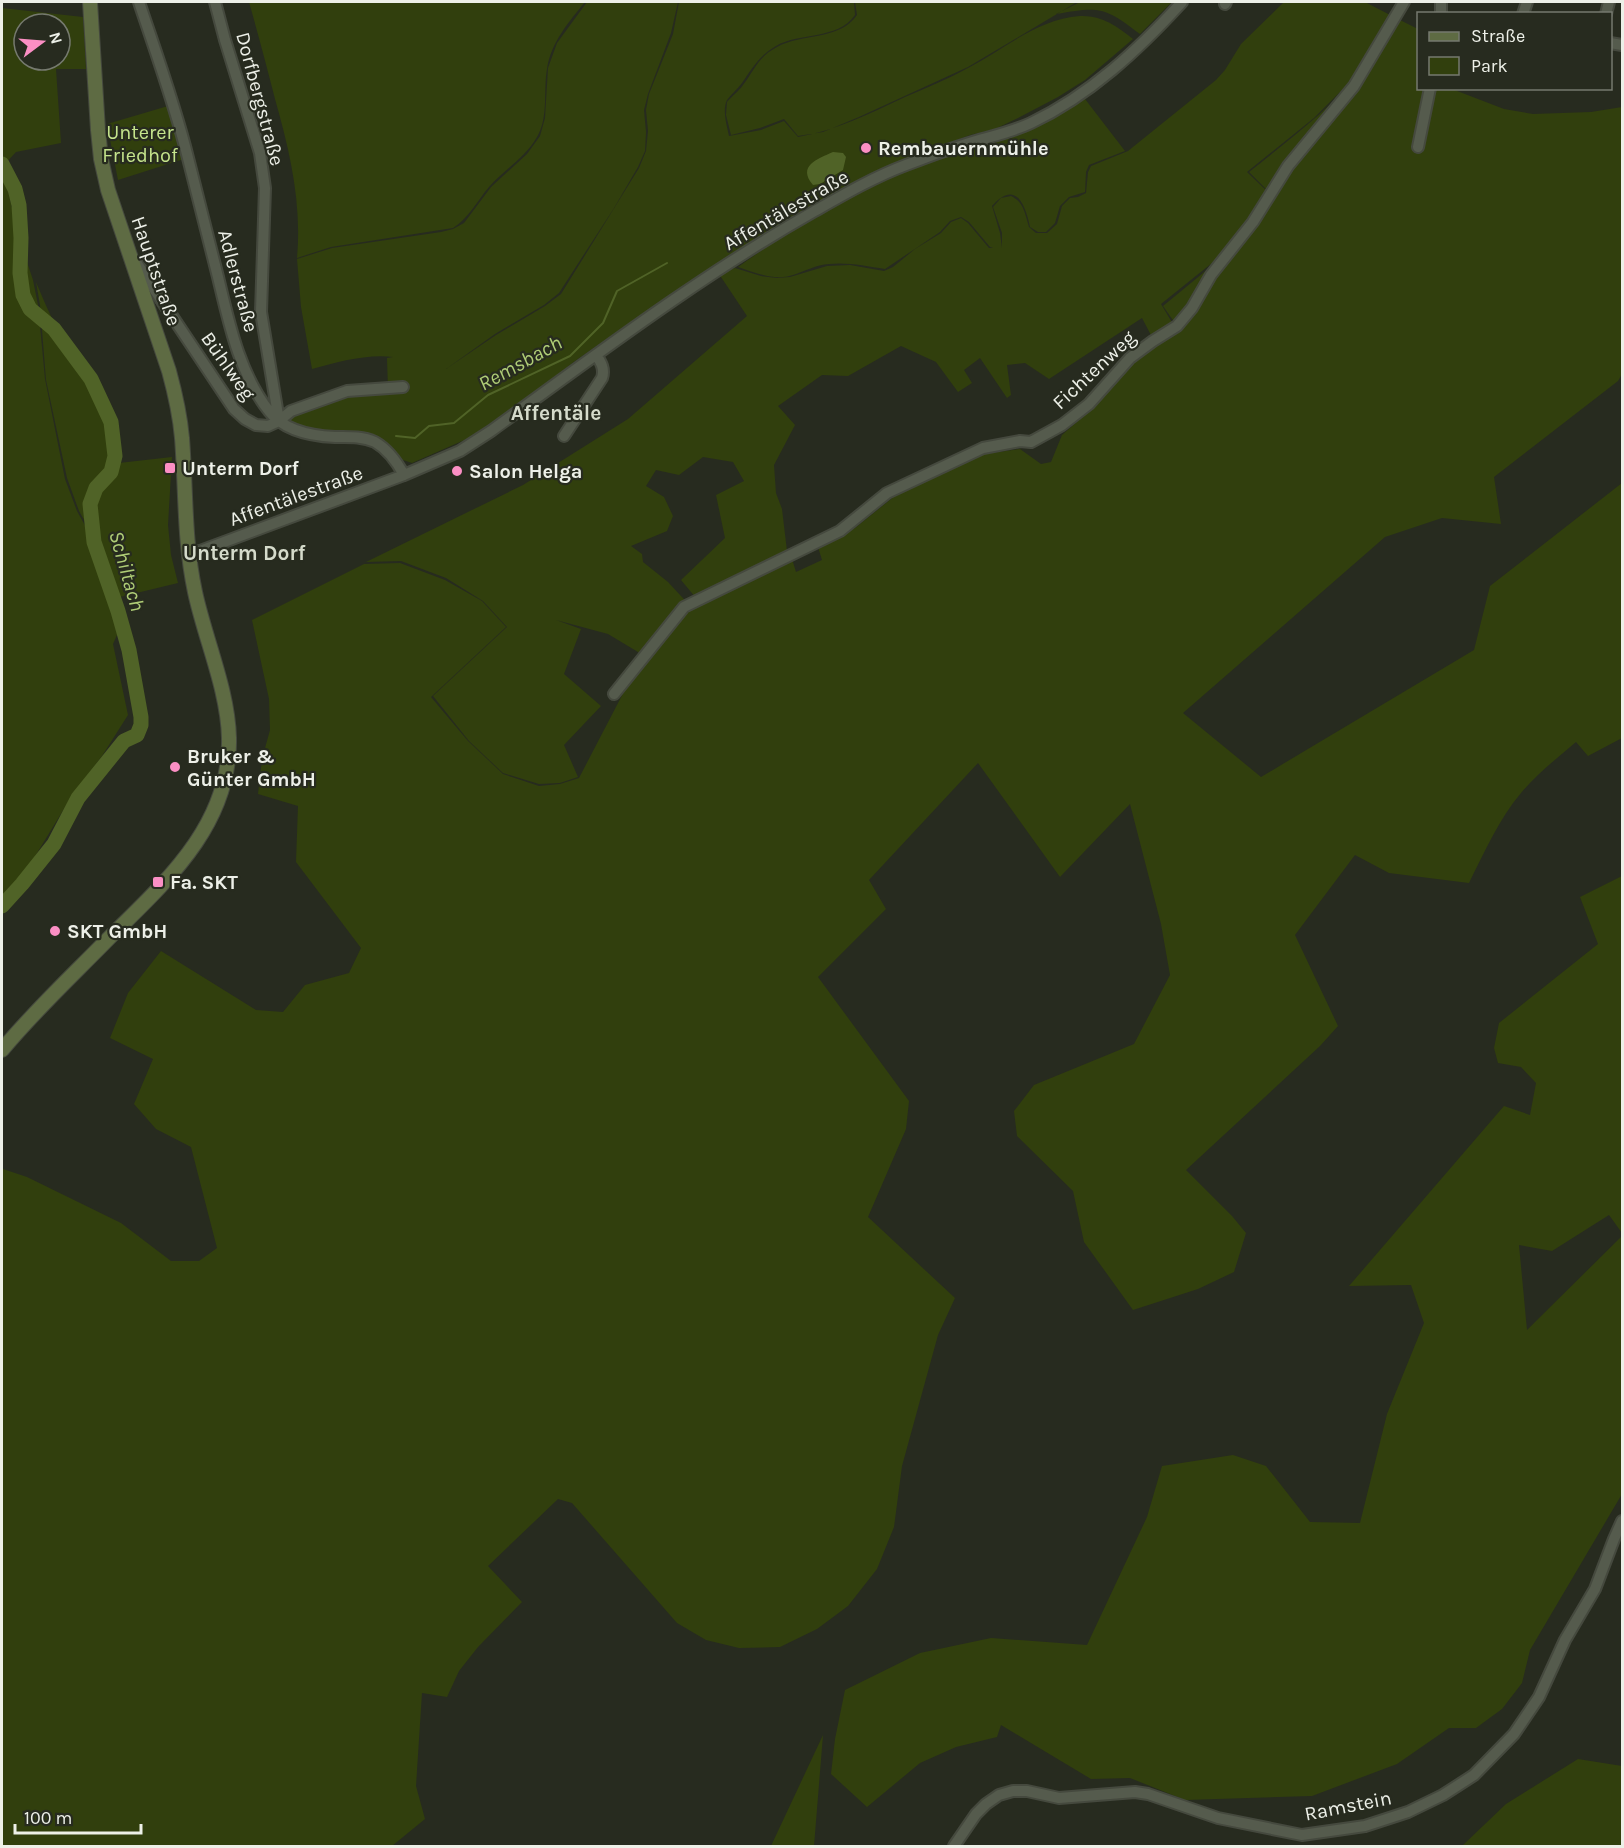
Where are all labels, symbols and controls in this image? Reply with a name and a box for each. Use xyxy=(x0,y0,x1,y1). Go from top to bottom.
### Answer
north arrow xyxy=(12,12,72,72)
legend xyxy=(1417,12,1612,90)
text: Straße xyxy=(1471,25,1525,47)
text: N xyxy=(45,30,67,46)
street label: Dorfbergstraße xyxy=(231,30,289,168)
text: Park xyxy=(1471,55,1508,77)
park label: Unterer Friedhof xyxy=(102,121,178,167)
place label: Rembauernmühle xyxy=(878,137,1049,160)
marker: Rembauernmühle xyxy=(859,141,873,155)
street label: Affentälestraße xyxy=(719,165,853,255)
street label: Hauptstraße xyxy=(126,213,186,329)
street label: Adlerstraße xyxy=(213,227,263,335)
street label: Fichtenweg xyxy=(1048,326,1140,414)
street label: Bühlweg xyxy=(196,327,260,405)
water label: Remsbach xyxy=(474,330,566,396)
district label: Affentäle xyxy=(511,401,601,425)
place label: Unterm Dorf xyxy=(182,457,300,480)
place label: Salon Helga xyxy=(469,460,583,483)
marker: Unterm Dorf xyxy=(163,461,177,475)
street label: Affentälestraße xyxy=(226,461,366,531)
marker: Salon Helga xyxy=(450,464,464,478)
water label: Schiltach xyxy=(104,528,150,614)
district label: Unterm Dorf xyxy=(183,541,306,565)
place label: Bruker & Günter GmbH xyxy=(187,745,316,791)
marker: Bruker & Günter GmbH xyxy=(168,760,182,774)
place label: Fa. SKT xyxy=(170,871,238,894)
marker: Fa. SKT xyxy=(151,875,165,889)
place label: SKT GmbH xyxy=(67,920,167,943)
marker: SKT GmbH xyxy=(48,924,62,938)
street label: Ramstein xyxy=(1302,1786,1394,1826)
scale bar xyxy=(15,1797,141,1835)
text: 100 m xyxy=(24,1807,72,1829)

